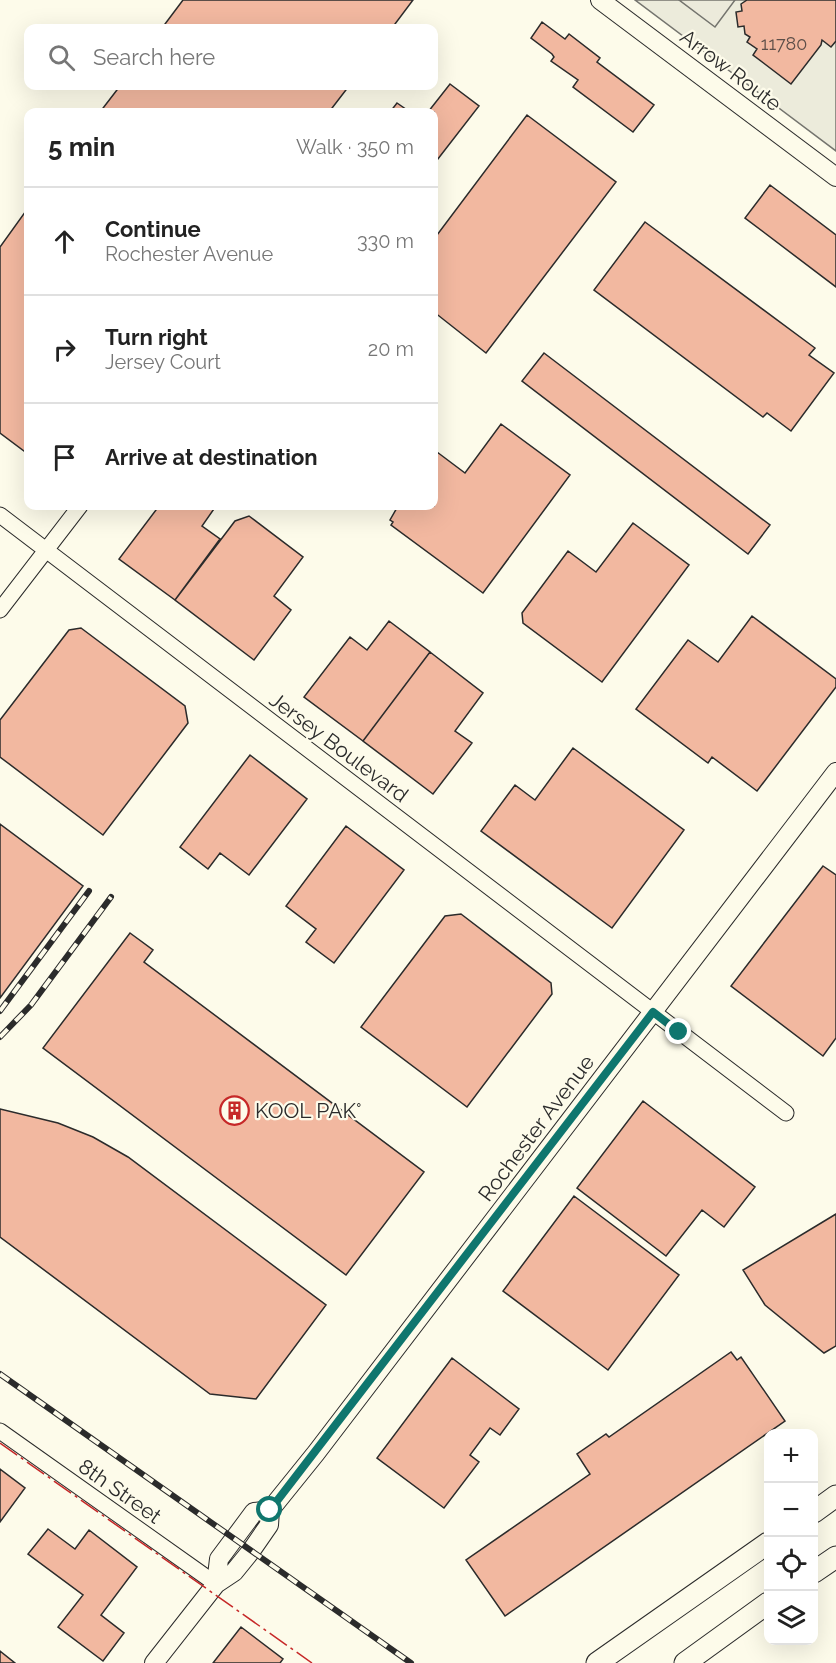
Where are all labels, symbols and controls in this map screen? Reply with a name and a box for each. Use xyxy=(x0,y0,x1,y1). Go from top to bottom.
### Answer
search box xyxy=(24,24,438,90)
street label: Arrow Route xyxy=(676,24,786,116)
house number: 11780 xyxy=(761,33,807,54)
icon: search xyxy=(45,41,78,74)
text: Search here xyxy=(93,44,215,70)
text: 5 min xyxy=(48,132,115,162)
text: Walk · 350 m xyxy=(296,135,414,159)
text: Continue xyxy=(105,216,201,242)
icon: ahead xyxy=(48,225,81,258)
text: 330 m xyxy=(357,229,414,253)
text: Rochester Avenue xyxy=(105,242,273,266)
text: Turn right xyxy=(105,324,208,350)
icon: right xyxy=(48,333,81,366)
text: 20 m xyxy=(368,337,414,361)
text: Jersey Court xyxy=(105,350,221,374)
icon: arrive xyxy=(48,441,81,474)
text: Arrive at destination xyxy=(105,444,318,470)
street label: Jersey Boulevard xyxy=(265,687,413,807)
route end xyxy=(665,1018,691,1044)
street label: Rochester Avenue xyxy=(473,1050,599,1206)
building icon: KOOL PAK° xyxy=(218,1094,250,1126)
place label: KOOL PAK° xyxy=(255,1098,362,1123)
map controls xyxy=(764,1429,818,1645)
button: + xyxy=(764,1429,818,1483)
street label: 8th Street xyxy=(74,1453,166,1529)
button: − xyxy=(764,1483,818,1537)
route start xyxy=(256,1496,282,1522)
button: locate xyxy=(764,1537,818,1591)
button: layers xyxy=(764,1591,818,1645)

